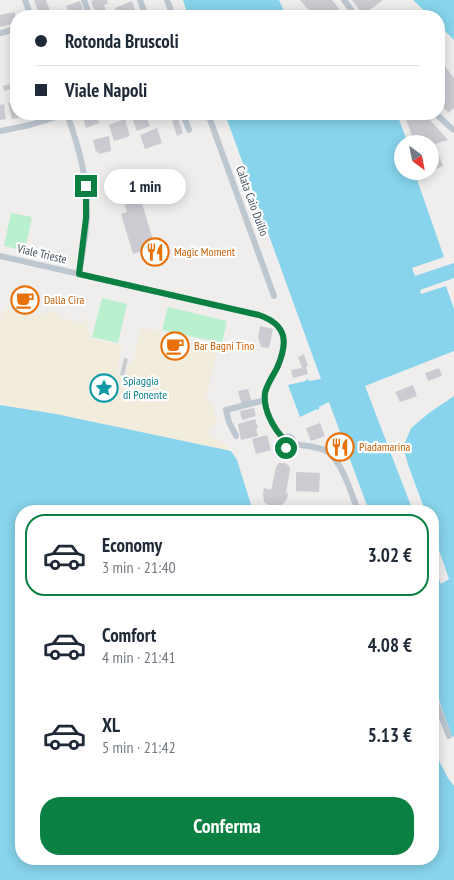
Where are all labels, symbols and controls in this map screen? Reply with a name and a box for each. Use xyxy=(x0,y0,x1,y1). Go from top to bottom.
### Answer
text: Rotonda Bruscoli xyxy=(65,29,179,53)
text: Viale Napoli xyxy=(65,78,147,102)
north arrow xyxy=(394,135,439,180)
map controls xyxy=(394,135,439,180)
street label: Calata Caio Duilio xyxy=(233,164,272,238)
callout: 1 min xyxy=(104,168,186,204)
route end xyxy=(75,175,97,197)
text: 1 min xyxy=(129,176,161,196)
restaurant icon: Magic Moment xyxy=(140,237,170,267)
street label: Viale Trieste xyxy=(15,240,68,266)
place label: Magic Moment xyxy=(174,244,236,259)
cafe icon: Dalla Cira xyxy=(10,285,40,315)
place label: Dalla Cira xyxy=(44,292,84,307)
cafe icon: Bar Bagni Tino xyxy=(160,331,190,361)
place label: Bar Bagni Tino xyxy=(194,338,254,353)
place icon: Spiaggia di Ponente xyxy=(89,373,119,403)
place label: Spiaggia di Ponente xyxy=(123,373,167,402)
restaurant icon: Piadamarina xyxy=(325,432,355,462)
route start xyxy=(275,437,297,459)
place label: Piadamarina xyxy=(359,439,411,454)
icon: car xyxy=(42,533,87,578)
text: Economy xyxy=(102,533,162,557)
text: 3.02 € xyxy=(368,543,412,567)
text: 3 min · 21:40 xyxy=(102,557,176,577)
icon: car xyxy=(42,623,87,668)
text: Comfort xyxy=(102,623,156,647)
text: 4.08 € xyxy=(368,633,412,657)
text: 4 min · 21:41 xyxy=(102,647,176,667)
icon: car xyxy=(42,713,87,758)
text: XL xyxy=(102,713,120,737)
text: 5.13 € xyxy=(368,723,412,747)
text: 5 min · 21:42 xyxy=(102,737,176,757)
button: Conferma xyxy=(40,797,414,855)

